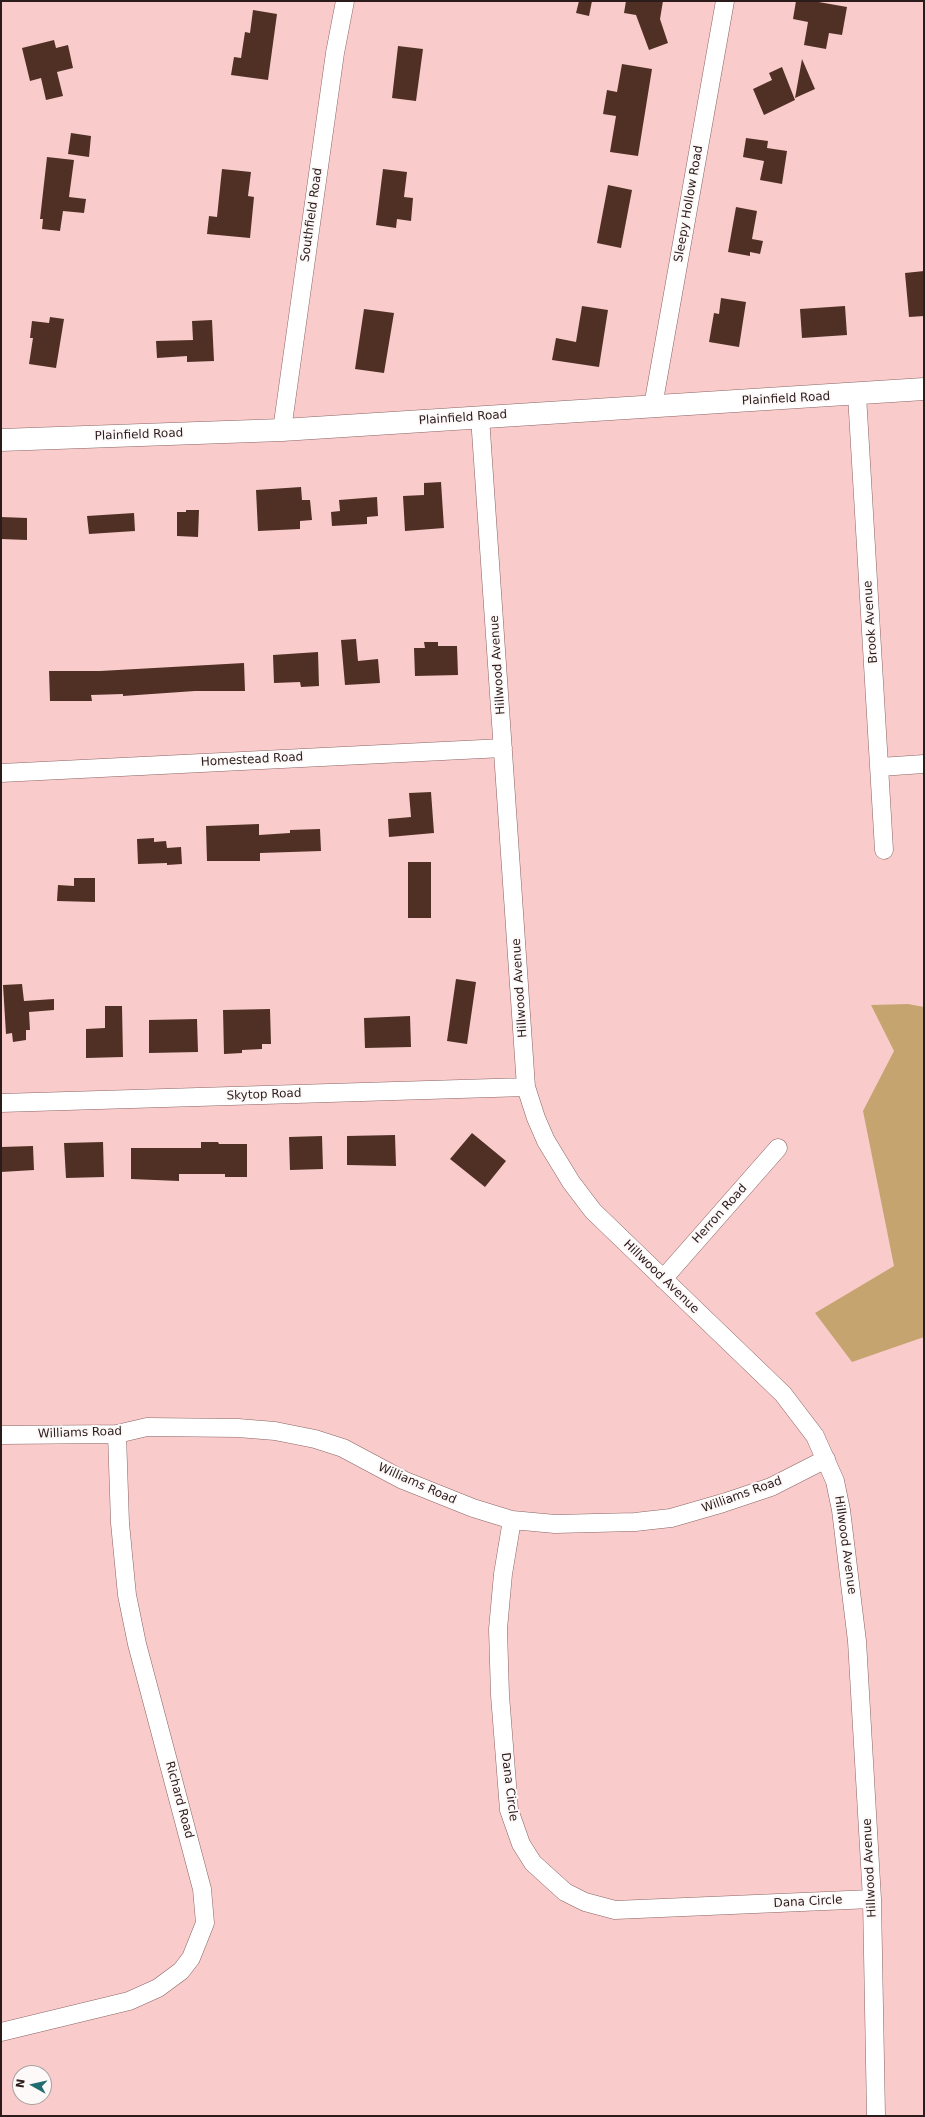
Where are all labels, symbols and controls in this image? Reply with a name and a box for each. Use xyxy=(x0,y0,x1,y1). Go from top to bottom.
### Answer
street label: Sleepy Hollow Road xyxy=(672,144,706,264)
street label: Southfield Road xyxy=(298,167,326,263)
street label: Plainfield Road xyxy=(741,389,831,409)
street label: Plainfield Road xyxy=(418,408,508,428)
street label: Plainfield Road xyxy=(94,426,184,444)
street label: Brook Avenue xyxy=(861,580,881,664)
street label: Hillwood Avenue xyxy=(487,615,509,715)
street label: Homestead Road xyxy=(200,750,304,770)
street label: Hillwood Avenue xyxy=(509,938,531,1038)
street label: Skytop Road xyxy=(226,1086,302,1104)
street label: Herron Road xyxy=(690,1181,750,1247)
street label: Hillwood Avenue xyxy=(620,1237,702,1317)
street label: Williams Road xyxy=(38,1424,122,1442)
street label: Williams Road xyxy=(376,1460,458,1508)
street label: Williams Road xyxy=(700,1474,784,1516)
street label: Hillwood Avenue xyxy=(831,1495,859,1595)
street label: Dana Circle xyxy=(498,1752,520,1822)
street label: Richard Road xyxy=(162,1760,196,1840)
street label: Hillwood Avenue xyxy=(860,1818,880,1918)
street label: Dana Circle xyxy=(773,1893,843,1911)
north arrow xyxy=(12,2065,52,2105)
text: N xyxy=(14,2078,28,2089)

